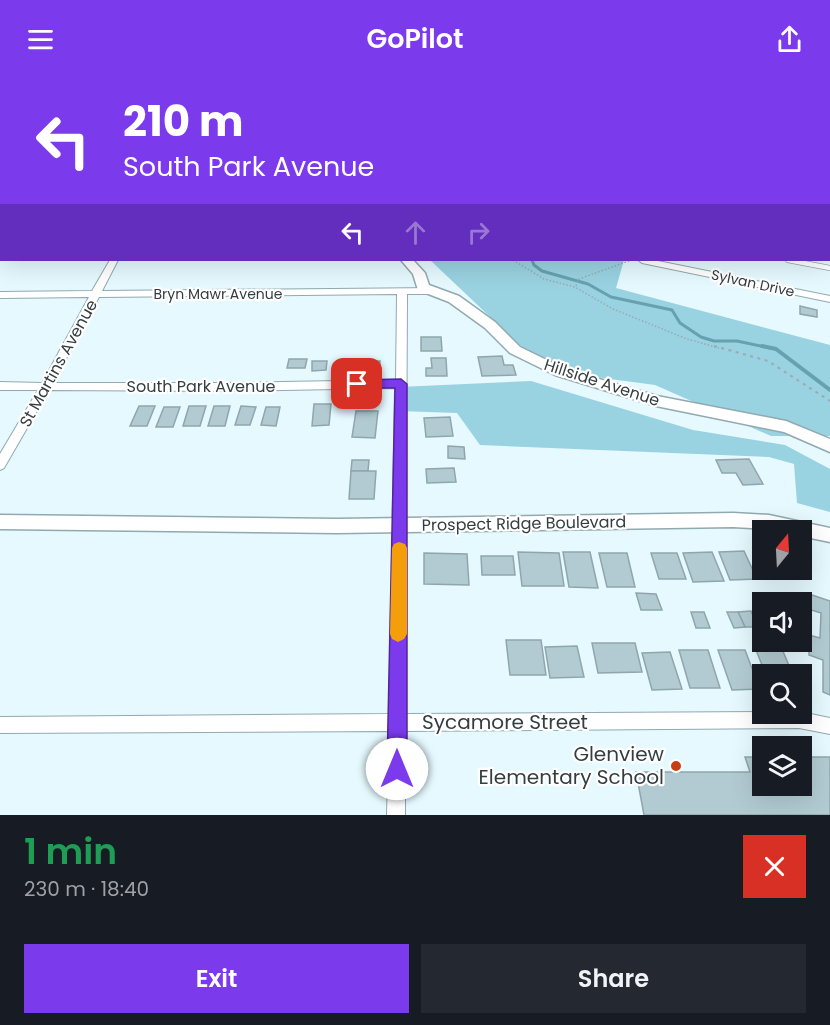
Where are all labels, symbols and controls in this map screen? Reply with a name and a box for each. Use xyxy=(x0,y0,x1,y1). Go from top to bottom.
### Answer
text: GoPilot xyxy=(366,20,464,57)
icon: menu xyxy=(24,23,57,56)
icon: share xyxy=(773,23,806,56)
text: 210 m xyxy=(123,92,244,151)
icon: left xyxy=(24,102,102,180)
text: South Park Avenue xyxy=(123,148,374,185)
icon: left xyxy=(336,216,369,249)
icon: ahead xyxy=(399,216,432,249)
icon: right xyxy=(462,216,495,249)
street label: Sylvan Drive xyxy=(710,264,797,302)
street label: Bryn Mawr Avenue xyxy=(154,284,283,304)
street label: St Martins Avenue xyxy=(14,295,103,431)
street label: Hillside Avenue xyxy=(541,353,663,412)
pin xyxy=(331,358,382,409)
icon: arrive xyxy=(340,367,373,400)
street label: South Park Avenue xyxy=(127,375,275,398)
street label: Prospect Ridge Boulevard xyxy=(422,510,626,537)
north arrow xyxy=(752,520,812,580)
map controls xyxy=(752,520,812,796)
button: sound xyxy=(752,592,812,652)
button: search xyxy=(752,664,812,724)
street label: Sycamore Street xyxy=(422,708,588,736)
button: layers xyxy=(752,736,812,796)
position arrow xyxy=(365,737,429,801)
place label: Glenview Elementary School xyxy=(479,740,665,791)
marker: Glenview Elementary School xyxy=(669,759,683,773)
text: 1 min xyxy=(24,826,117,877)
button: close xyxy=(743,835,806,898)
text: 230 m · 18:40 xyxy=(24,875,149,903)
button: Exit xyxy=(24,944,409,1013)
button: Share xyxy=(421,944,806,1013)

